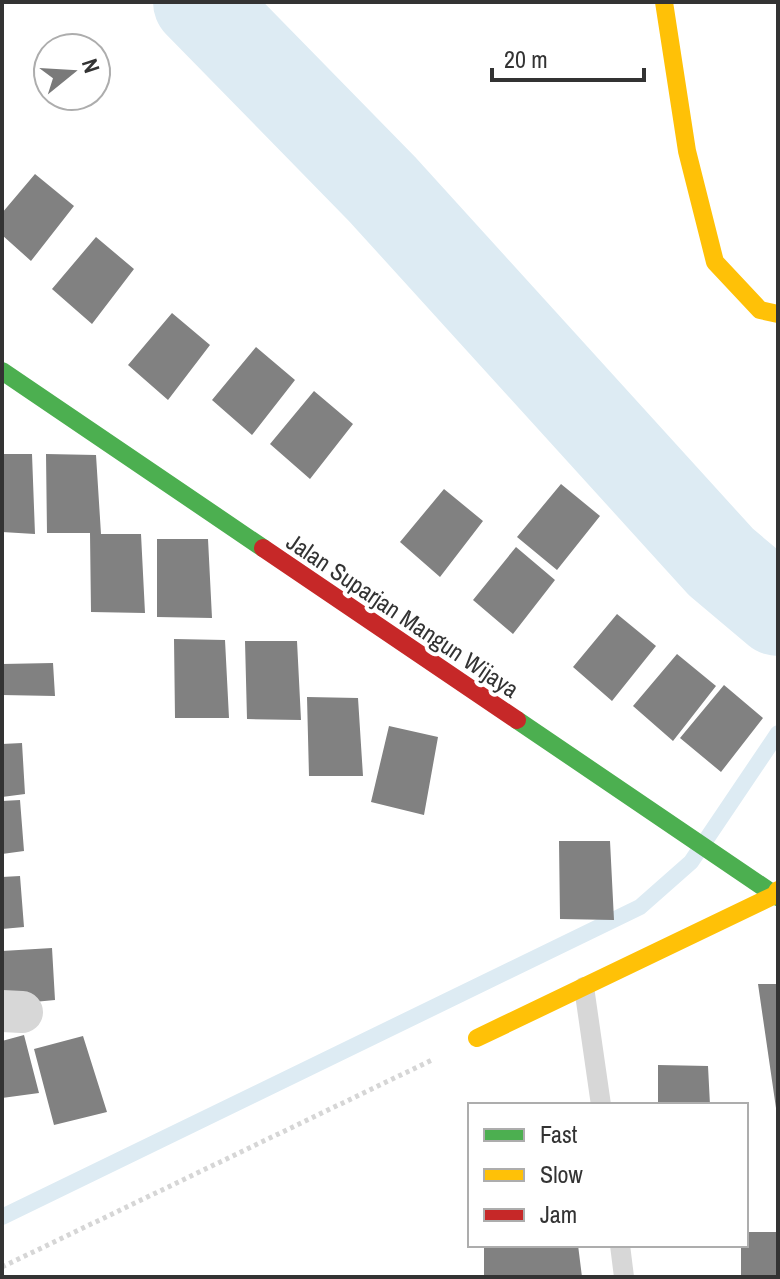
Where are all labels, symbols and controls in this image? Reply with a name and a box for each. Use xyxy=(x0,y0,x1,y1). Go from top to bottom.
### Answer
north arrow xyxy=(32,32,112,112)
scale bar xyxy=(492,32,644,82)
text: 20 m xyxy=(504,43,548,75)
text: N xyxy=(75,55,107,77)
street label: Jalan Suparjan Mangun Wijaya xyxy=(281,525,525,705)
legend xyxy=(468,1103,748,1247)
text: Fast xyxy=(540,1118,578,1150)
text: Slow xyxy=(540,1158,583,1190)
text: Jam xyxy=(540,1198,577,1230)

